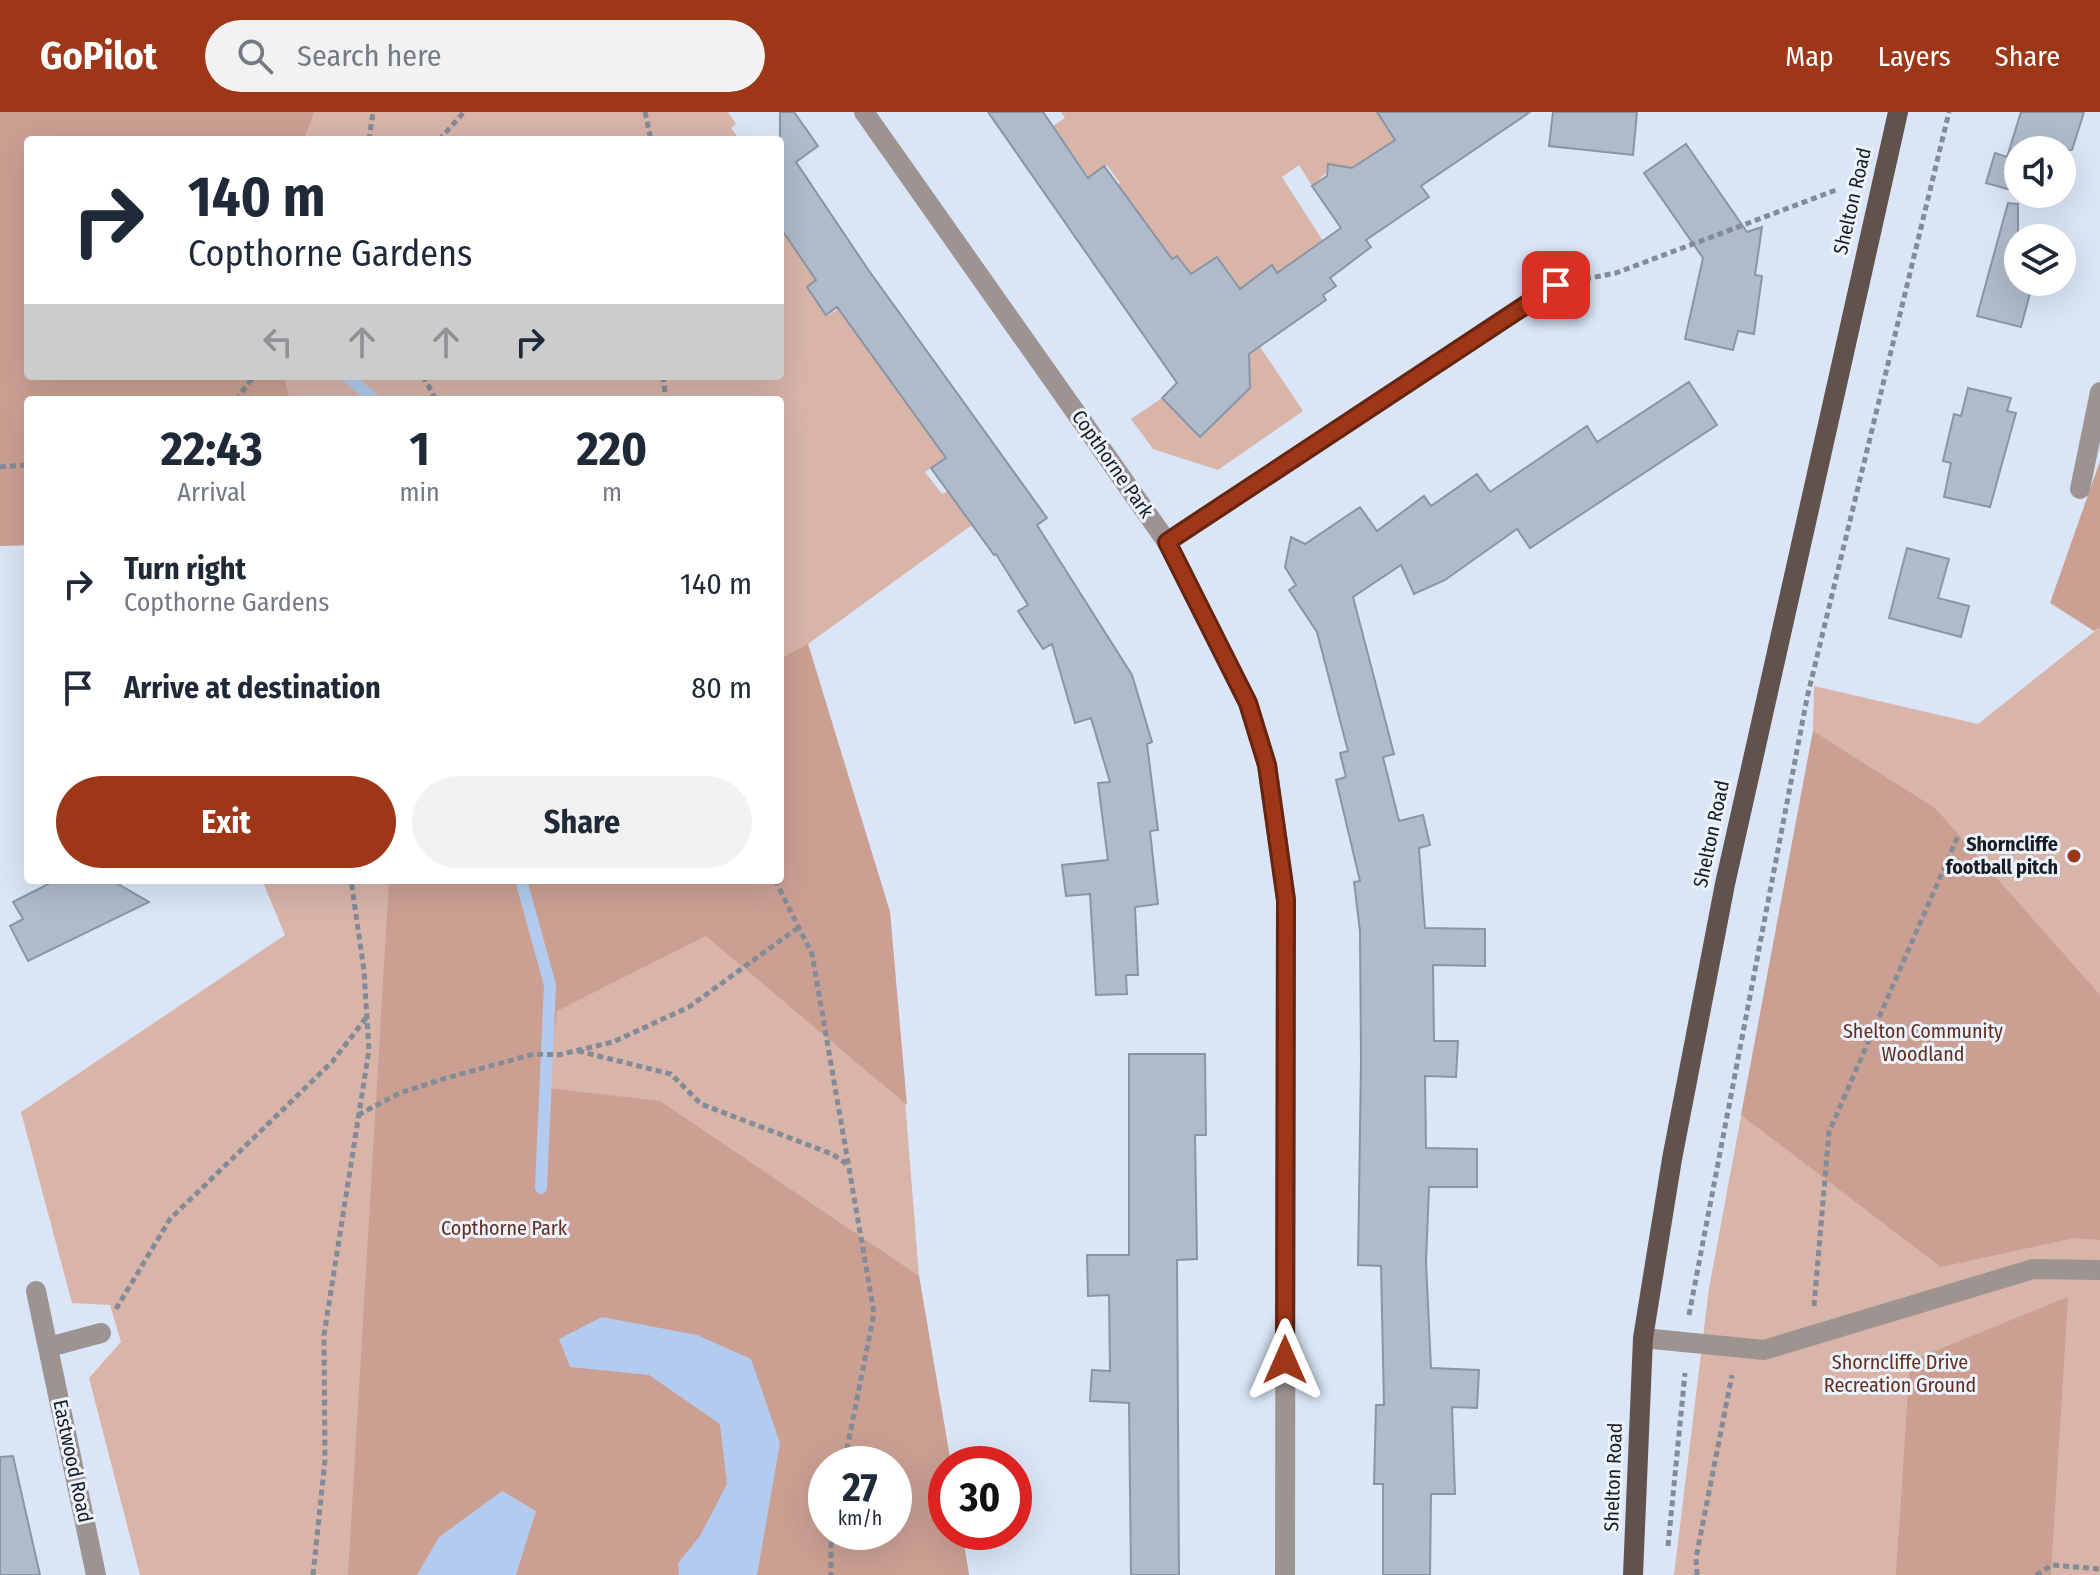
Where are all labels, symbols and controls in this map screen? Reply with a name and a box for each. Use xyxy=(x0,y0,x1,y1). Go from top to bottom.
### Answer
search box xyxy=(205,20,765,92)
text: GoPilot xyxy=(40,33,157,79)
icon: search xyxy=(233,34,277,78)
text: Search here xyxy=(297,38,442,74)
text: Map xyxy=(1785,40,1834,73)
text: Layers xyxy=(1878,40,1951,73)
text: Share xyxy=(1995,40,2060,73)
map controls xyxy=(2004,136,2076,296)
button: sound xyxy=(2004,136,2076,208)
street label: Shelton Road xyxy=(1828,145,1876,257)
text: 140 m xyxy=(188,164,325,231)
icon: right xyxy=(56,168,160,272)
button: layers xyxy=(2004,224,2076,296)
text: Copthorne Gardens xyxy=(188,232,472,276)
pin xyxy=(1522,251,1590,319)
icon: arrive xyxy=(1534,263,1578,307)
icon: left xyxy=(256,320,300,364)
icon: ahead xyxy=(340,320,384,364)
icon: ahead xyxy=(424,320,468,364)
icon: right xyxy=(508,320,552,364)
street label: Copthorne Park xyxy=(1067,405,1159,523)
text: 22:43 xyxy=(161,420,263,478)
text: 1 xyxy=(410,420,430,478)
text: 220 xyxy=(577,420,647,478)
text: Arrival xyxy=(177,477,246,508)
text: min xyxy=(400,477,440,508)
text: m xyxy=(602,477,622,508)
text: Turn right xyxy=(124,551,246,587)
icon: right xyxy=(56,562,100,606)
text: 140 m xyxy=(680,566,752,602)
text: Copthorne Gardens xyxy=(124,587,329,618)
icon: arrive xyxy=(56,666,100,710)
text: Arrive at destination xyxy=(124,670,381,706)
text: 80 m xyxy=(691,670,752,706)
button: Exit xyxy=(56,776,396,868)
button: Share xyxy=(412,776,752,868)
street label: Shelton Road xyxy=(1688,778,1734,890)
place label: Shorncliffe football pitch xyxy=(1946,832,2058,879)
marker: Shorncliffe football pitch xyxy=(2065,847,2083,865)
park label: Shelton Community Woodland xyxy=(1843,1019,2003,1066)
park label: Copthorne Park xyxy=(441,1216,568,1240)
position arrow xyxy=(1243,1318,1327,1402)
park label: Shorncliffe Drive Recreation Ground xyxy=(1824,1350,1976,1397)
street label: Eastwood Road xyxy=(48,1397,98,1525)
street label: Shelton Road xyxy=(1599,1422,1627,1532)
speed limit sign: 30 xyxy=(928,1446,1032,1550)
text: 27 xyxy=(842,1464,878,1512)
text: km/h xyxy=(838,1506,882,1530)

